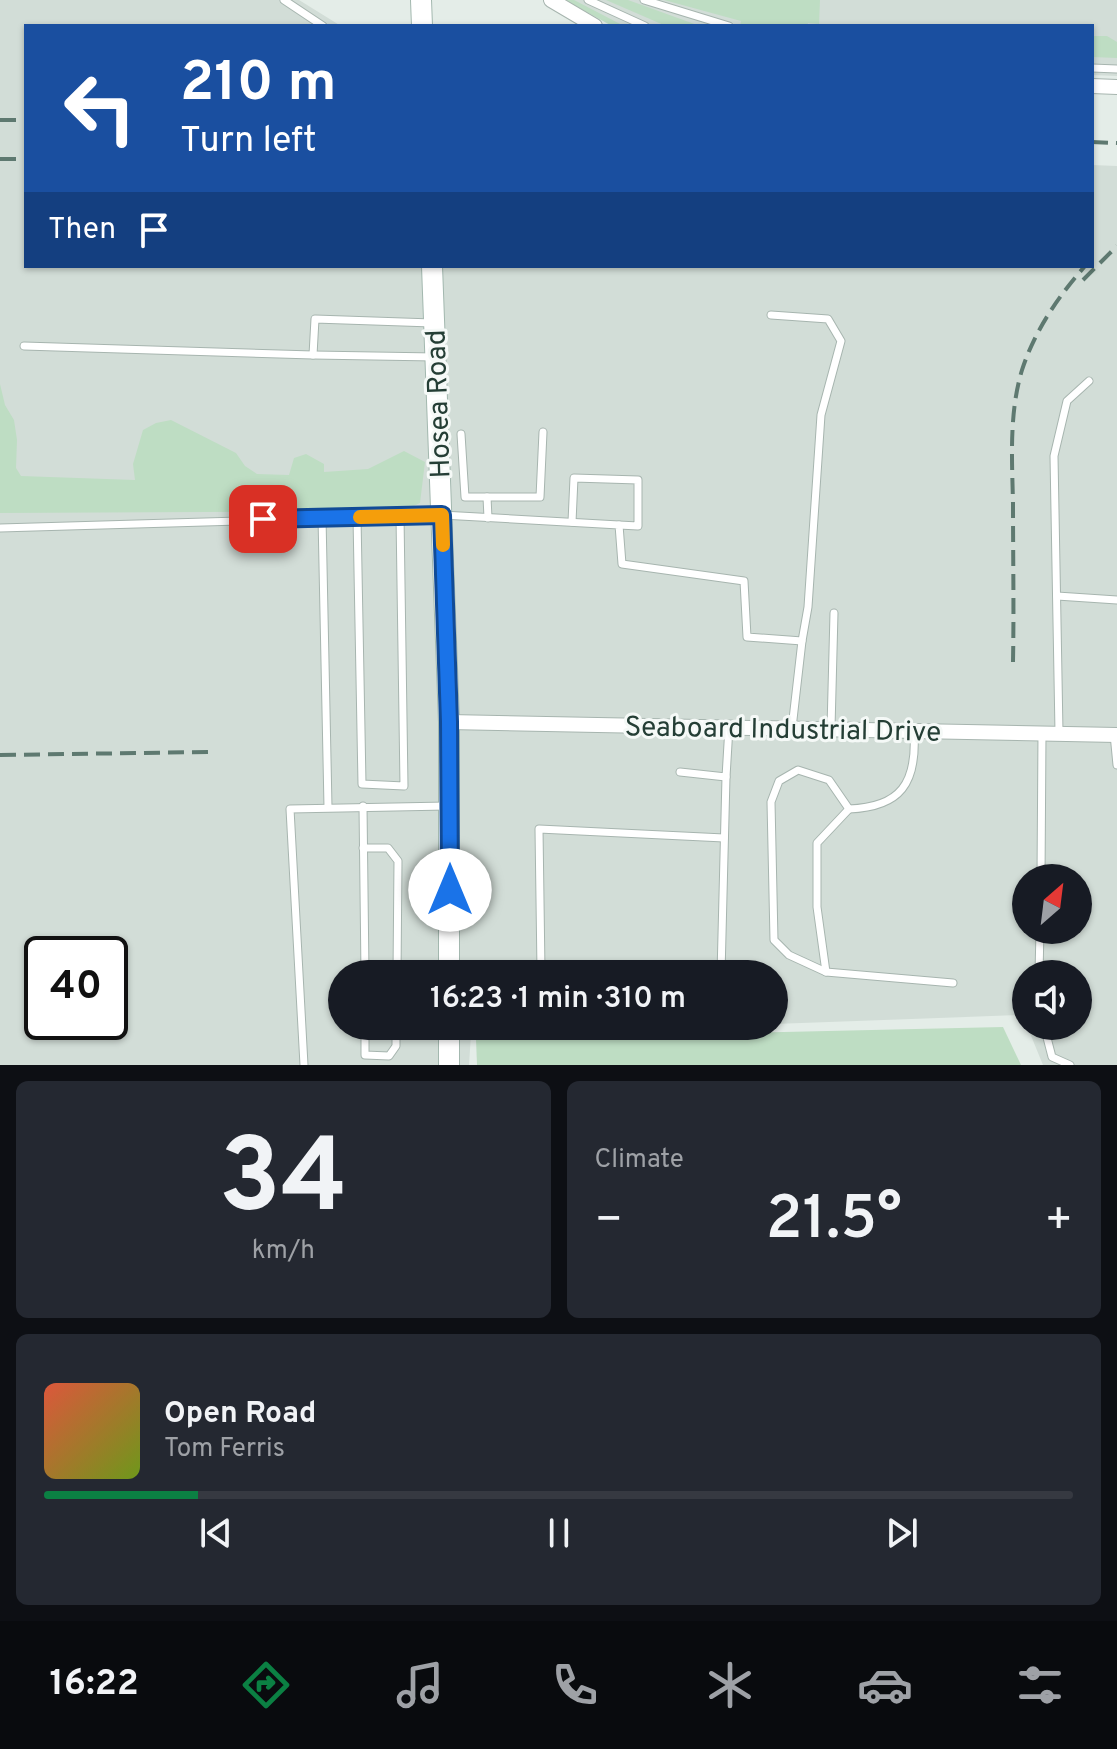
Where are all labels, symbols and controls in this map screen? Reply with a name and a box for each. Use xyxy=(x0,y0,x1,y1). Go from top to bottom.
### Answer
text: 210 m xyxy=(180,50,337,120)
icon: left xyxy=(48,56,152,160)
text: Turn left xyxy=(180,119,317,165)
icon: arrive xyxy=(132,208,176,252)
text: Then xyxy=(48,212,116,249)
street label: Hosea Road xyxy=(419,329,461,479)
pin xyxy=(229,485,297,553)
icon: arrive xyxy=(241,497,285,541)
street label: Seaboard Industrial Drive xyxy=(624,710,941,752)
position arrow xyxy=(408,848,492,932)
north arrow xyxy=(1012,864,1092,944)
map controls xyxy=(1012,864,1092,1040)
speed limit sign: 40 xyxy=(24,936,128,1040)
button: sound xyxy=(1012,960,1092,1040)
text: 16:23 · 1 min · 310 m xyxy=(430,981,686,1018)
text: 34 xyxy=(219,1117,348,1249)
text: Climate xyxy=(595,1144,684,1177)
text: 21.5° xyxy=(766,1184,902,1260)
text: − xyxy=(595,1194,623,1250)
text: + xyxy=(1045,1194,1073,1250)
text: km/h xyxy=(252,1235,315,1268)
text: Open Road xyxy=(164,1396,316,1433)
text: Tom Ferris xyxy=(164,1433,285,1466)
icon: previous xyxy=(194,1511,238,1555)
icon: pause xyxy=(537,1511,581,1555)
icon: next xyxy=(880,1511,924,1555)
icon: directions xyxy=(238,1657,294,1713)
icon: music xyxy=(392,1657,448,1713)
icon: phone xyxy=(547,1657,603,1713)
icon: climate xyxy=(702,1657,758,1713)
icon: car xyxy=(857,1657,913,1713)
icon: filters xyxy=(1012,1657,1068,1713)
text: 16:22 xyxy=(49,1662,139,1708)

